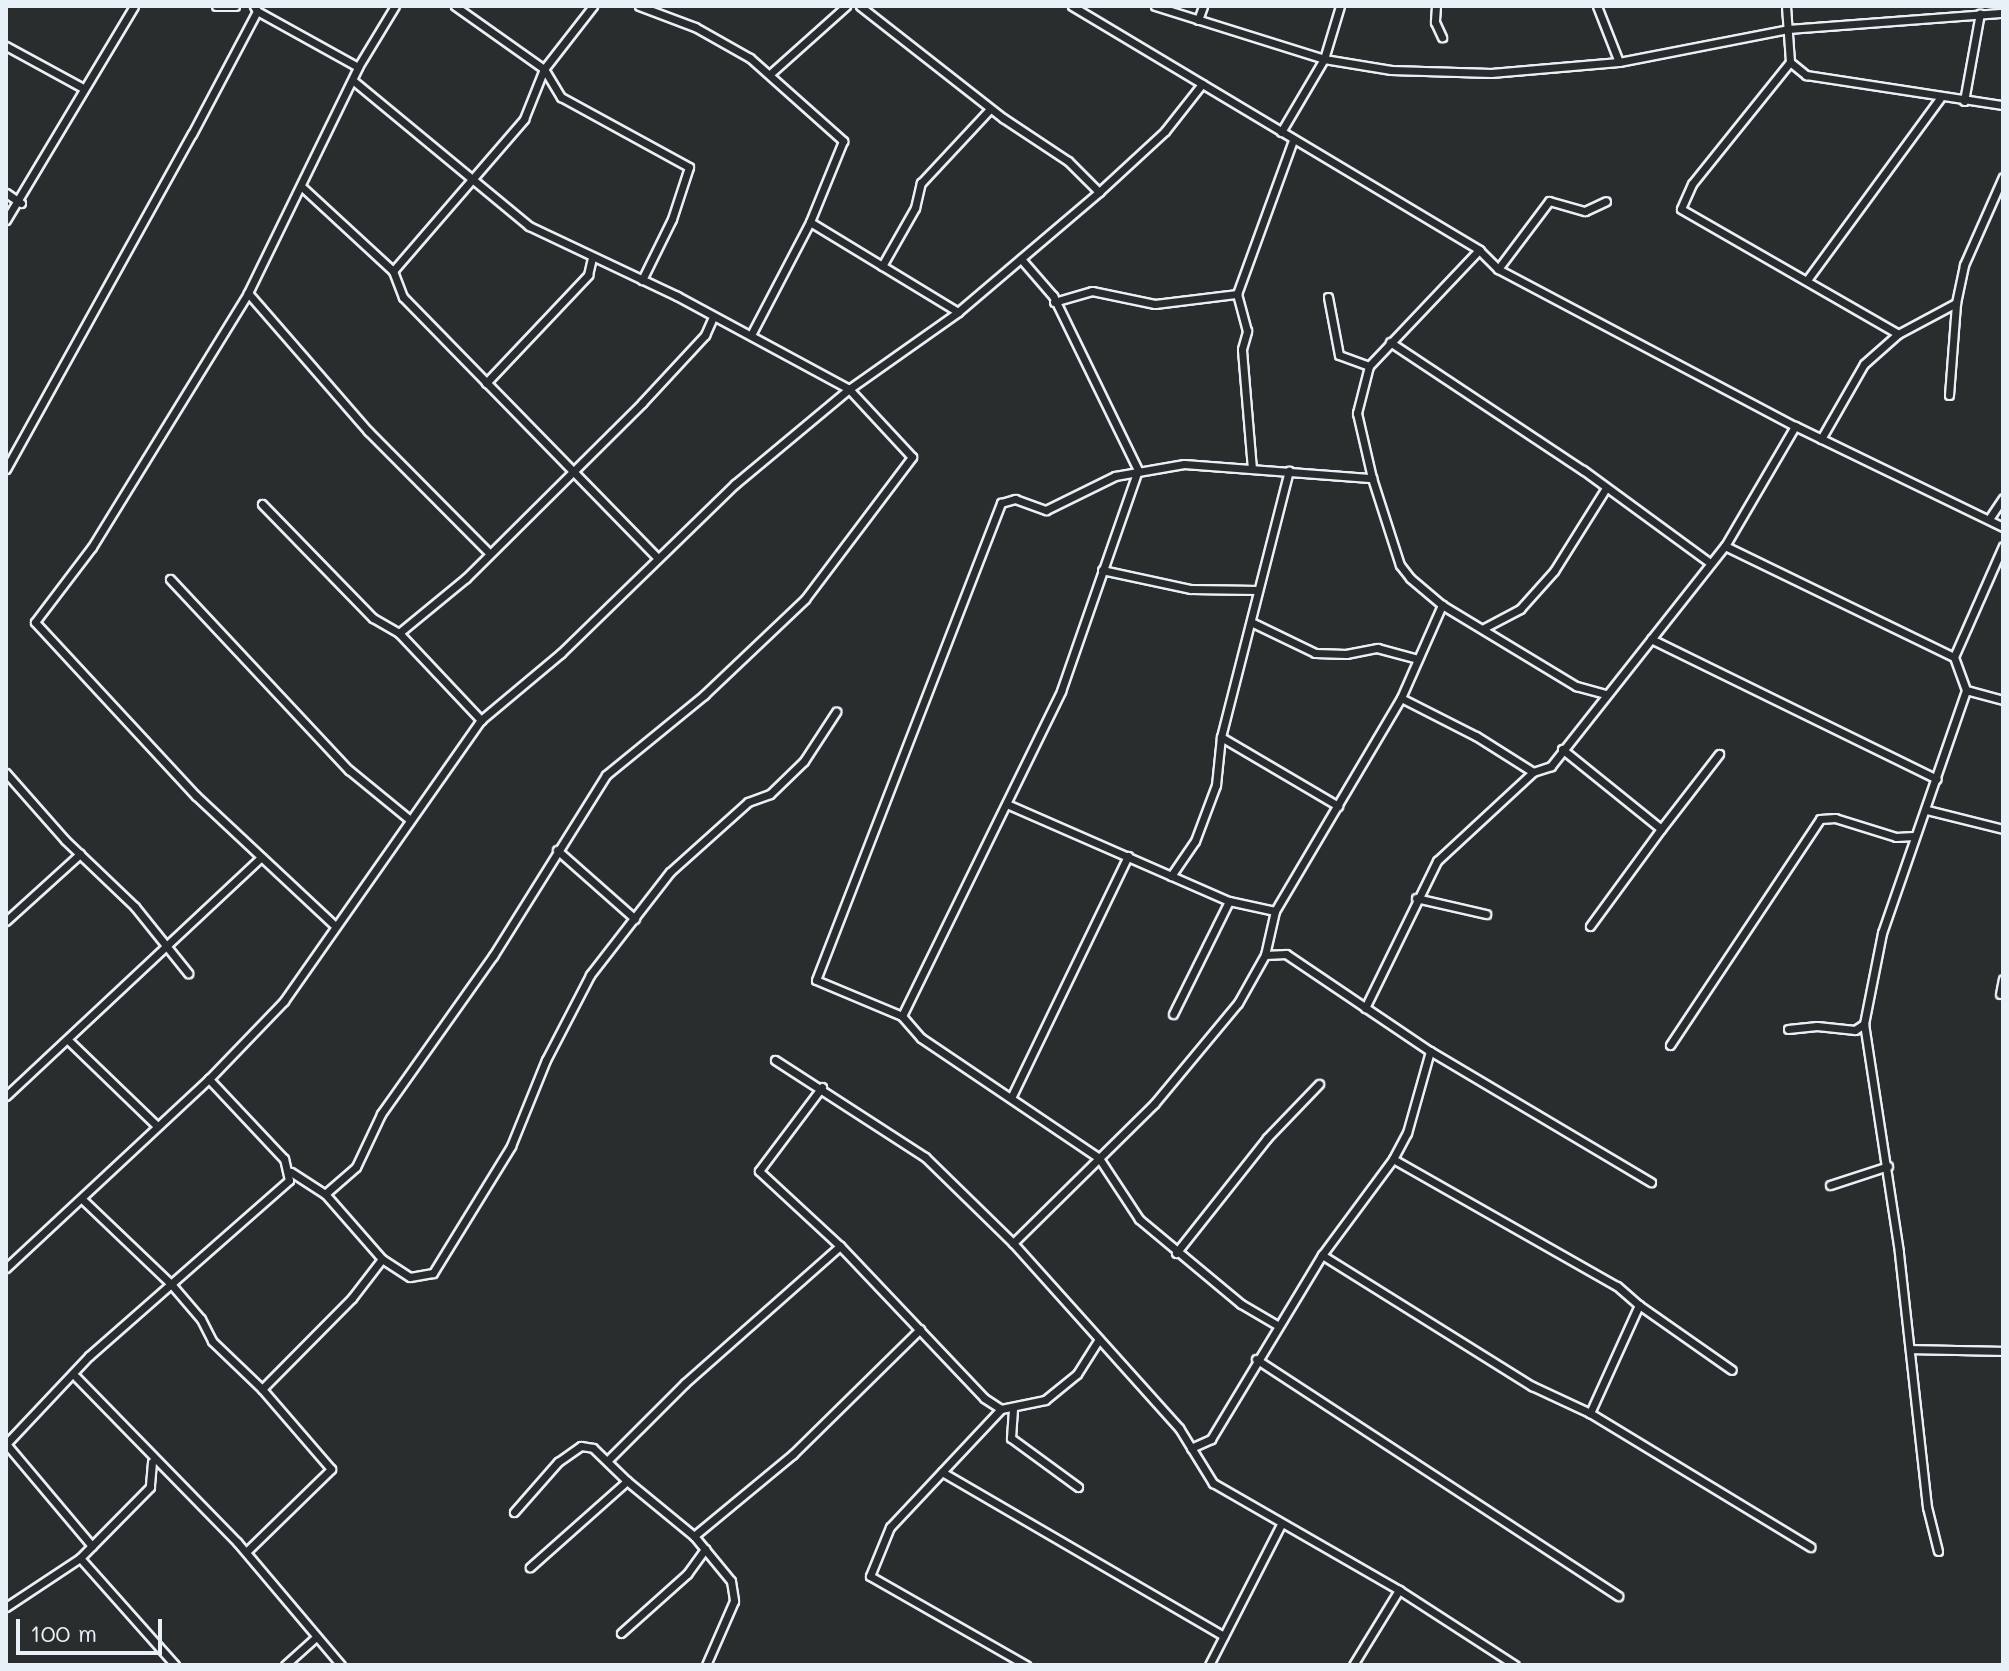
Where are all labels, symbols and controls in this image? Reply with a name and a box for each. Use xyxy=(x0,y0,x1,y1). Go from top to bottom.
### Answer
scale bar xyxy=(20,1603,166,1653)
text: 100 m xyxy=(30,1617,97,1648)

